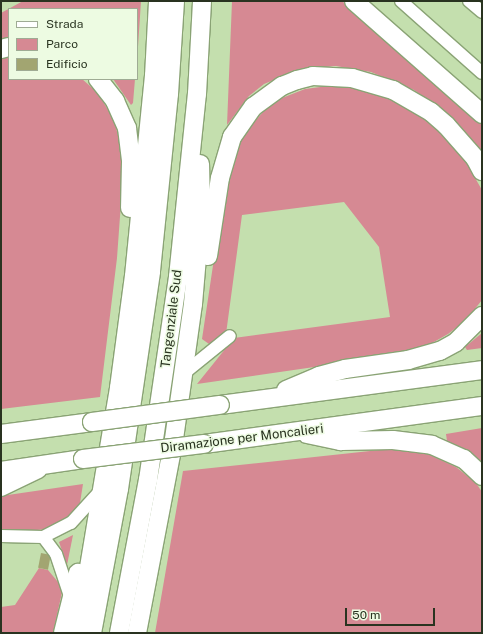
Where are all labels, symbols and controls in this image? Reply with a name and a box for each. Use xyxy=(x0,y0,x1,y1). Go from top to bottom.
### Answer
legend xyxy=(8,8,138,80)
text: Strada xyxy=(46,17,83,31)
text: Parco xyxy=(46,37,78,51)
text: Edificio xyxy=(46,57,88,71)
street label: Tangenziale Sud xyxy=(158,269,186,369)
street label: Diramazione per Moncalieri xyxy=(160,421,324,457)
scale bar xyxy=(347,600,437,626)
text: 50 m xyxy=(352,608,380,622)

